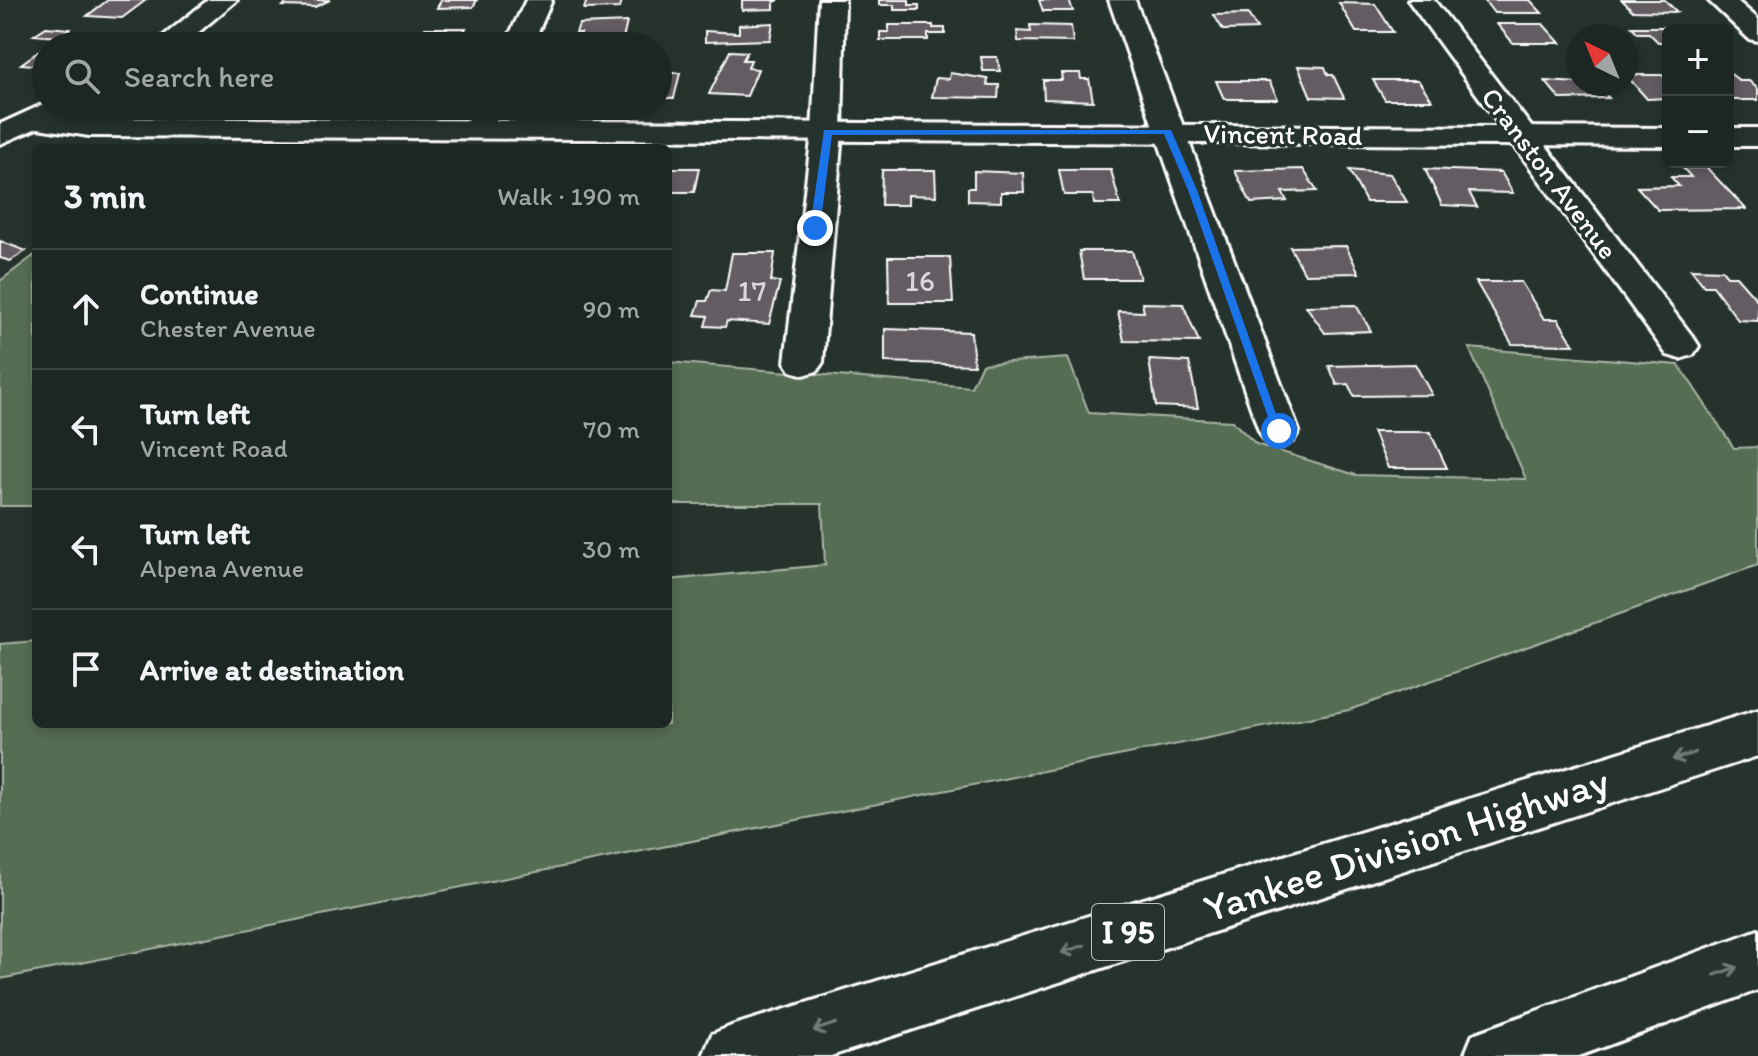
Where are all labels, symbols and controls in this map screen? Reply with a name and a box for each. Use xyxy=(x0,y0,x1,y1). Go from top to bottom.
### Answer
north arrow xyxy=(1566,24,1638,96)
map controls xyxy=(1662,24,1734,168)
button: + xyxy=(1662,24,1734,96)
search box xyxy=(32,32,672,120)
icon: search xyxy=(60,54,104,98)
text: Search here xyxy=(124,58,274,95)
street label: Cranston Avenue xyxy=(1474,81,1626,265)
button: − xyxy=(1662,96,1734,168)
street label: Vincent Road xyxy=(1203,116,1363,152)
text: 3 min xyxy=(64,176,146,217)
text: Walk · 190 m xyxy=(497,180,640,212)
route end xyxy=(797,210,833,246)
house number: 16 xyxy=(905,262,935,299)
house number: 17 xyxy=(738,272,767,309)
text: Continue xyxy=(140,275,259,312)
icon: ahead xyxy=(64,287,108,331)
text: 90 m xyxy=(583,293,640,325)
text: Chester Avenue xyxy=(140,312,316,344)
text: Turn left xyxy=(140,395,251,432)
icon: left xyxy=(64,407,108,451)
text: 70 m xyxy=(583,413,640,445)
route start xyxy=(1261,413,1297,449)
text: Vincent Road xyxy=(140,432,288,464)
text: Turn left xyxy=(140,515,251,552)
icon: left xyxy=(64,527,108,571)
text: 30 m xyxy=(582,533,640,565)
text: Alpena Avenue xyxy=(140,552,304,584)
icon: arrive xyxy=(64,647,108,691)
text: Arrive at destination xyxy=(140,651,404,688)
one-way arrow xyxy=(1671,749,1697,764)
street label: Yankee Division Highway xyxy=(1198,756,1614,932)
road number: I 95 xyxy=(1092,904,1164,960)
one-way arrow xyxy=(1061,942,1086,957)
one-way arrow xyxy=(1713,963,1738,978)
one-way arrow xyxy=(813,1020,839,1035)

